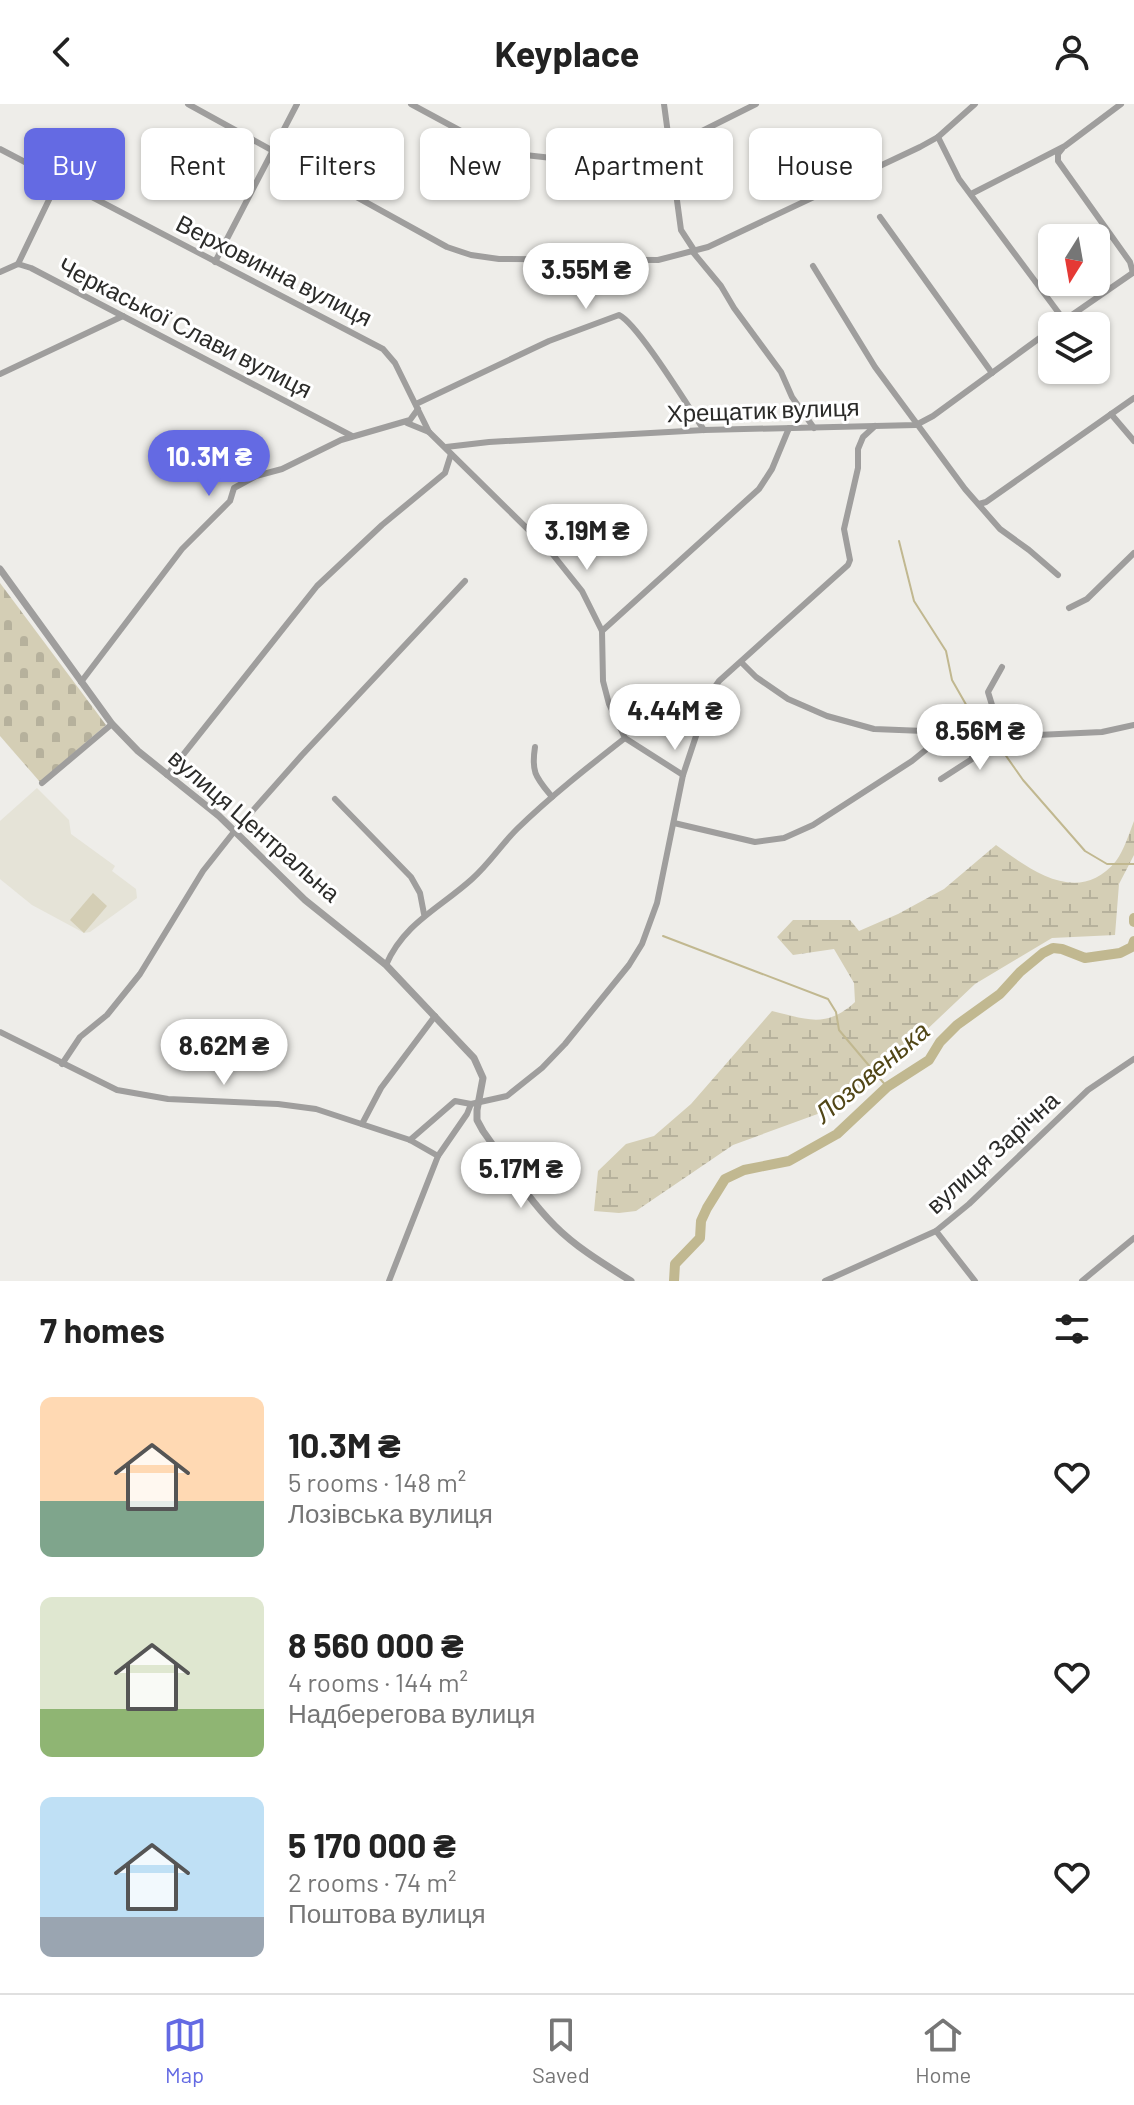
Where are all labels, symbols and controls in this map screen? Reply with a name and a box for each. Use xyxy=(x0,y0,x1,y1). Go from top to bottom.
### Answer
icon: back xyxy=(40,30,84,74)
icon: person xyxy=(1050,30,1094,74)
text: Keyplace xyxy=(494,31,640,74)
chip: Buy xyxy=(24,128,125,200)
chip: Rent xyxy=(141,128,254,200)
chip: Filters xyxy=(270,128,404,200)
chip: New xyxy=(420,128,530,200)
chip: Apartment xyxy=(546,128,733,200)
chip: House xyxy=(749,128,882,200)
street label: Верховинна вулиця xyxy=(172,208,378,332)
north arrow xyxy=(1038,224,1110,296)
map controls xyxy=(1038,224,1110,384)
pin: 3.55M ₴ xyxy=(512,243,660,311)
street label: Черкаської Слави вулиця xyxy=(54,250,317,403)
text: 3.55M ₴ xyxy=(541,253,631,284)
button: layers xyxy=(1038,312,1110,384)
street label: Хрещатик вулиця xyxy=(666,392,860,427)
pin: 10.3M ₴ xyxy=(135,430,283,498)
text: 10.3M ₴ xyxy=(166,440,252,471)
pin: 3.19M ₴ xyxy=(513,504,661,572)
text: 3.19M ₴ xyxy=(544,514,630,545)
pin: 4.44M ₴ xyxy=(601,684,749,752)
text: 4.44M ₴ xyxy=(627,694,723,725)
pin: 8.56M ₴ xyxy=(906,704,1054,772)
text: 8.56M ₴ xyxy=(935,714,1025,745)
street label: вулиця Центральна xyxy=(163,742,347,908)
water label: Лозовенька xyxy=(806,1014,935,1129)
pin: 8.62M ₴ xyxy=(150,1019,298,1087)
text: 8.62M ₴ xyxy=(179,1029,269,1060)
street label: вулиця Зарічна xyxy=(920,1084,1065,1219)
pin: 5.17M ₴ xyxy=(447,1142,595,1210)
text: 5.17M ₴ xyxy=(479,1152,563,1183)
icon: filters xyxy=(1050,1307,1094,1351)
text: 7 homes xyxy=(40,1309,165,1350)
text: 10.3M ₴ xyxy=(288,1424,401,1465)
icon: home xyxy=(104,1429,200,1525)
icon: heart xyxy=(1050,1455,1094,1499)
text: 5 rooms · 148 m² xyxy=(288,1466,466,1497)
text: Лозівська вулиця xyxy=(288,1497,493,1528)
text: 8 560 000 ₴ xyxy=(288,1624,464,1665)
icon: home xyxy=(104,1629,200,1725)
icon: heart xyxy=(1050,1655,1094,1699)
text: 4 rooms · 144 m² xyxy=(288,1666,468,1697)
text: Надберегова вулиця xyxy=(288,1697,535,1728)
text: 5 170 000 ₴ xyxy=(288,1824,456,1865)
icon: home xyxy=(104,1829,200,1925)
icon: heart xyxy=(1050,1855,1094,1899)
text: 2 rooms · 74 m² xyxy=(288,1866,456,1897)
text: Поштова вулиця xyxy=(288,1897,486,1928)
tab: Map xyxy=(163,2013,207,2087)
tab: Saved xyxy=(532,2013,590,2087)
tab: Home xyxy=(915,2013,971,2087)

